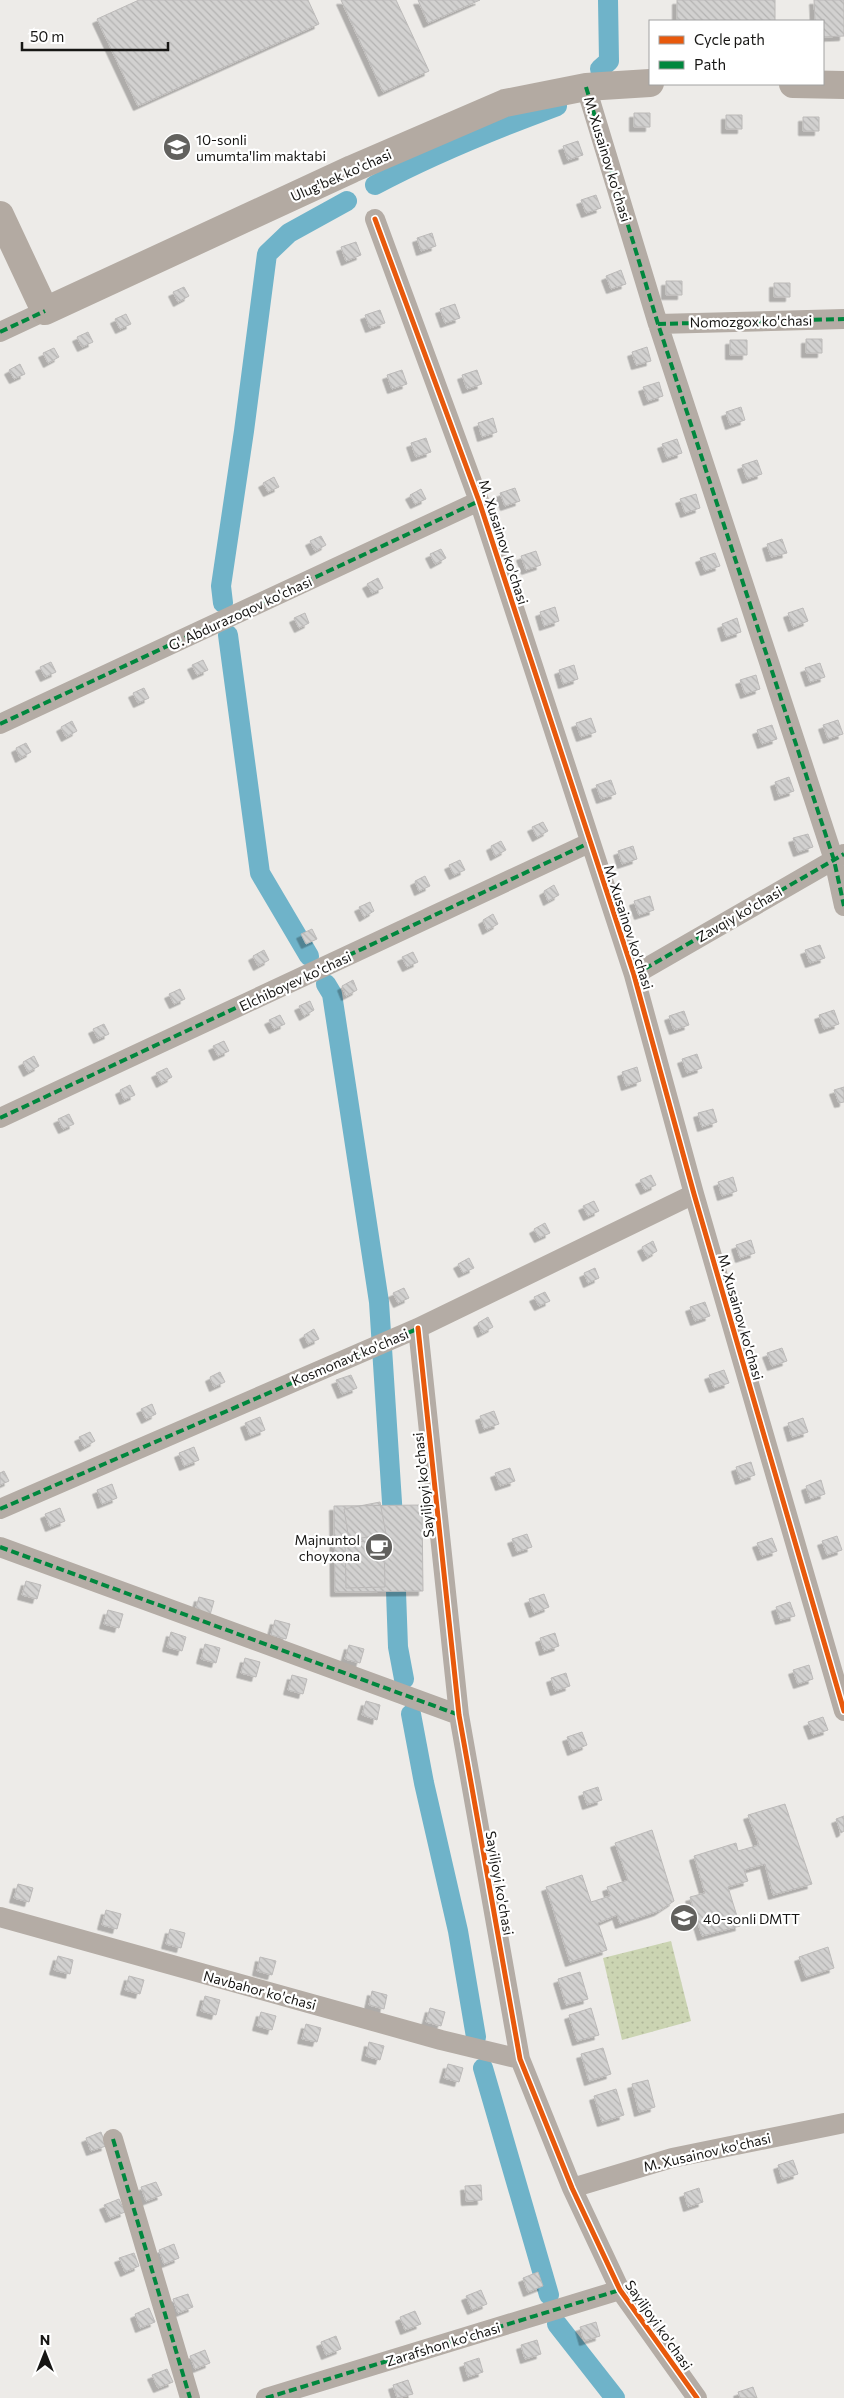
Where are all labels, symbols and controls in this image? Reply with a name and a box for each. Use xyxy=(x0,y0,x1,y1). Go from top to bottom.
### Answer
scale bar xyxy=(22,20,169,52)
legend xyxy=(649,20,824,85)
text: 50 m xyxy=(30,27,64,45)
text: Cycle path xyxy=(694,30,765,48)
text: Path xyxy=(694,55,726,73)
street label: M. Xusainov ko'chasi xyxy=(581,94,635,224)
place label: 10-sonli umumta'lim maktabi xyxy=(196,131,326,164)
school or university icon: 10-sonli umumta'lim maktabi xyxy=(162,132,192,162)
street label: Ulug'bek ko'chasi xyxy=(288,145,394,205)
street label: Nomozgox ko'chasi xyxy=(689,311,813,331)
street label: M. Xusainov ko'chasi xyxy=(476,477,532,607)
street label: G'. Abdurazoqov ko'chasi xyxy=(166,572,314,654)
street label: M. Xusainov ko'chasi xyxy=(601,862,657,992)
street label: Zavqiy ko'chasi xyxy=(693,883,785,945)
street label: Elchiboyev ko'chasi xyxy=(236,948,354,1014)
street label: M. Xusainov ko'chasi xyxy=(715,1252,767,1382)
street label: Kosmonavt ko'chasi xyxy=(289,1325,411,1389)
street label: Sayiljoyi ko'chasi xyxy=(409,1432,437,1538)
place label: Majnuntol choyxona xyxy=(294,1531,360,1564)
cafe icon: Majnuntol choyxona xyxy=(364,1532,394,1562)
street label: Sayiljoyi ko'chasi xyxy=(482,1829,518,1937)
school or university icon: 40-sonli DMTT xyxy=(669,1903,699,1933)
place label: 40-sonli DMTT xyxy=(703,1910,800,1927)
street label: Navbahor ko'chasi xyxy=(202,1967,318,2013)
street label: M. Xusainov ko'chasi xyxy=(641,2129,773,2175)
street label: Sayiljoyi ko'chasi xyxy=(622,2277,696,2373)
street label: Zarafshon ko'chasi xyxy=(384,2318,502,2370)
north arrow xyxy=(20,2328,70,2378)
text: N xyxy=(40,2331,50,2348)

